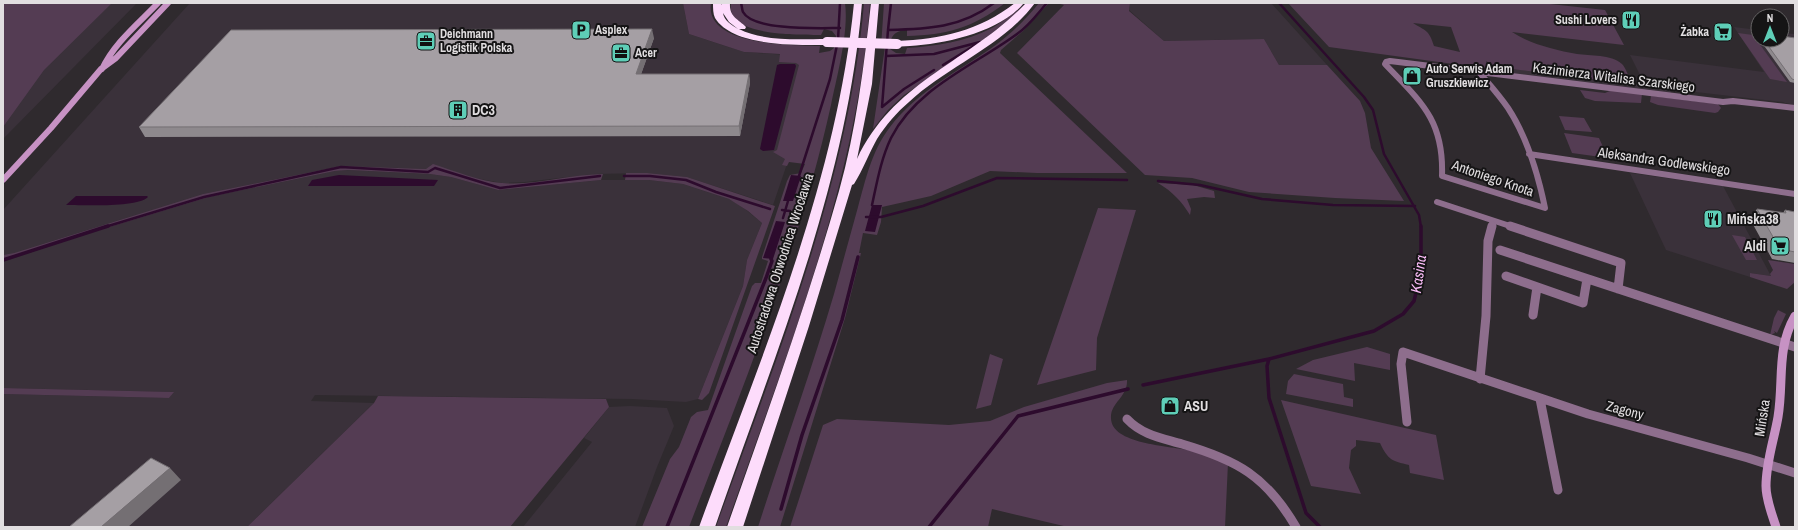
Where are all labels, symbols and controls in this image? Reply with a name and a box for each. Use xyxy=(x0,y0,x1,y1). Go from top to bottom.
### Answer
north arrow xyxy=(1750,8,1790,48)
restaurant icon: Sushi Lovers xyxy=(1620,9,1642,31)
text: N xyxy=(1767,11,1773,25)
place label: Sushi Lovers xyxy=(1555,12,1618,28)
parking icon: Asplex xyxy=(570,19,592,41)
supermarket icon: Żabka xyxy=(1712,21,1734,43)
place label: Asplex xyxy=(595,22,628,38)
place label: Żabka xyxy=(1681,24,1710,40)
place label: Deichmann Logistik Polska xyxy=(440,26,513,56)
office icon: Deichmann Logistik Polska xyxy=(415,30,437,52)
office icon: Acer xyxy=(610,42,632,64)
place label: Acer xyxy=(635,45,657,61)
street label: Kazimierza Witalisa Szarskiego xyxy=(1532,58,1696,96)
place label: Auto Serwis Adam Gruszkiewicz xyxy=(1426,61,1513,91)
shop icon: Auto Serwis Adam Gruszkiewicz xyxy=(1401,65,1423,87)
building icon: DC3 xyxy=(447,99,469,121)
place label: DC3 xyxy=(472,101,495,119)
street label: Aleksandra Godlewskiego xyxy=(1596,143,1731,179)
street label: Antoniego Knota xyxy=(1449,155,1537,201)
street label: Autostradowa Obwodnica Wrocławia xyxy=(742,170,818,356)
restaurant icon: Mińska38 xyxy=(1702,208,1724,230)
place label: Mińska38 xyxy=(1727,210,1779,228)
supermarket icon: Aldi xyxy=(1769,235,1791,257)
place label: Aldi xyxy=(1744,237,1766,255)
water label: Kasina xyxy=(1405,253,1431,294)
shop icon: ASU xyxy=(1159,395,1181,417)
street label: Zagony xyxy=(1604,396,1646,424)
place label: ASU xyxy=(1184,397,1208,415)
street label: Mińska xyxy=(1750,398,1774,438)

